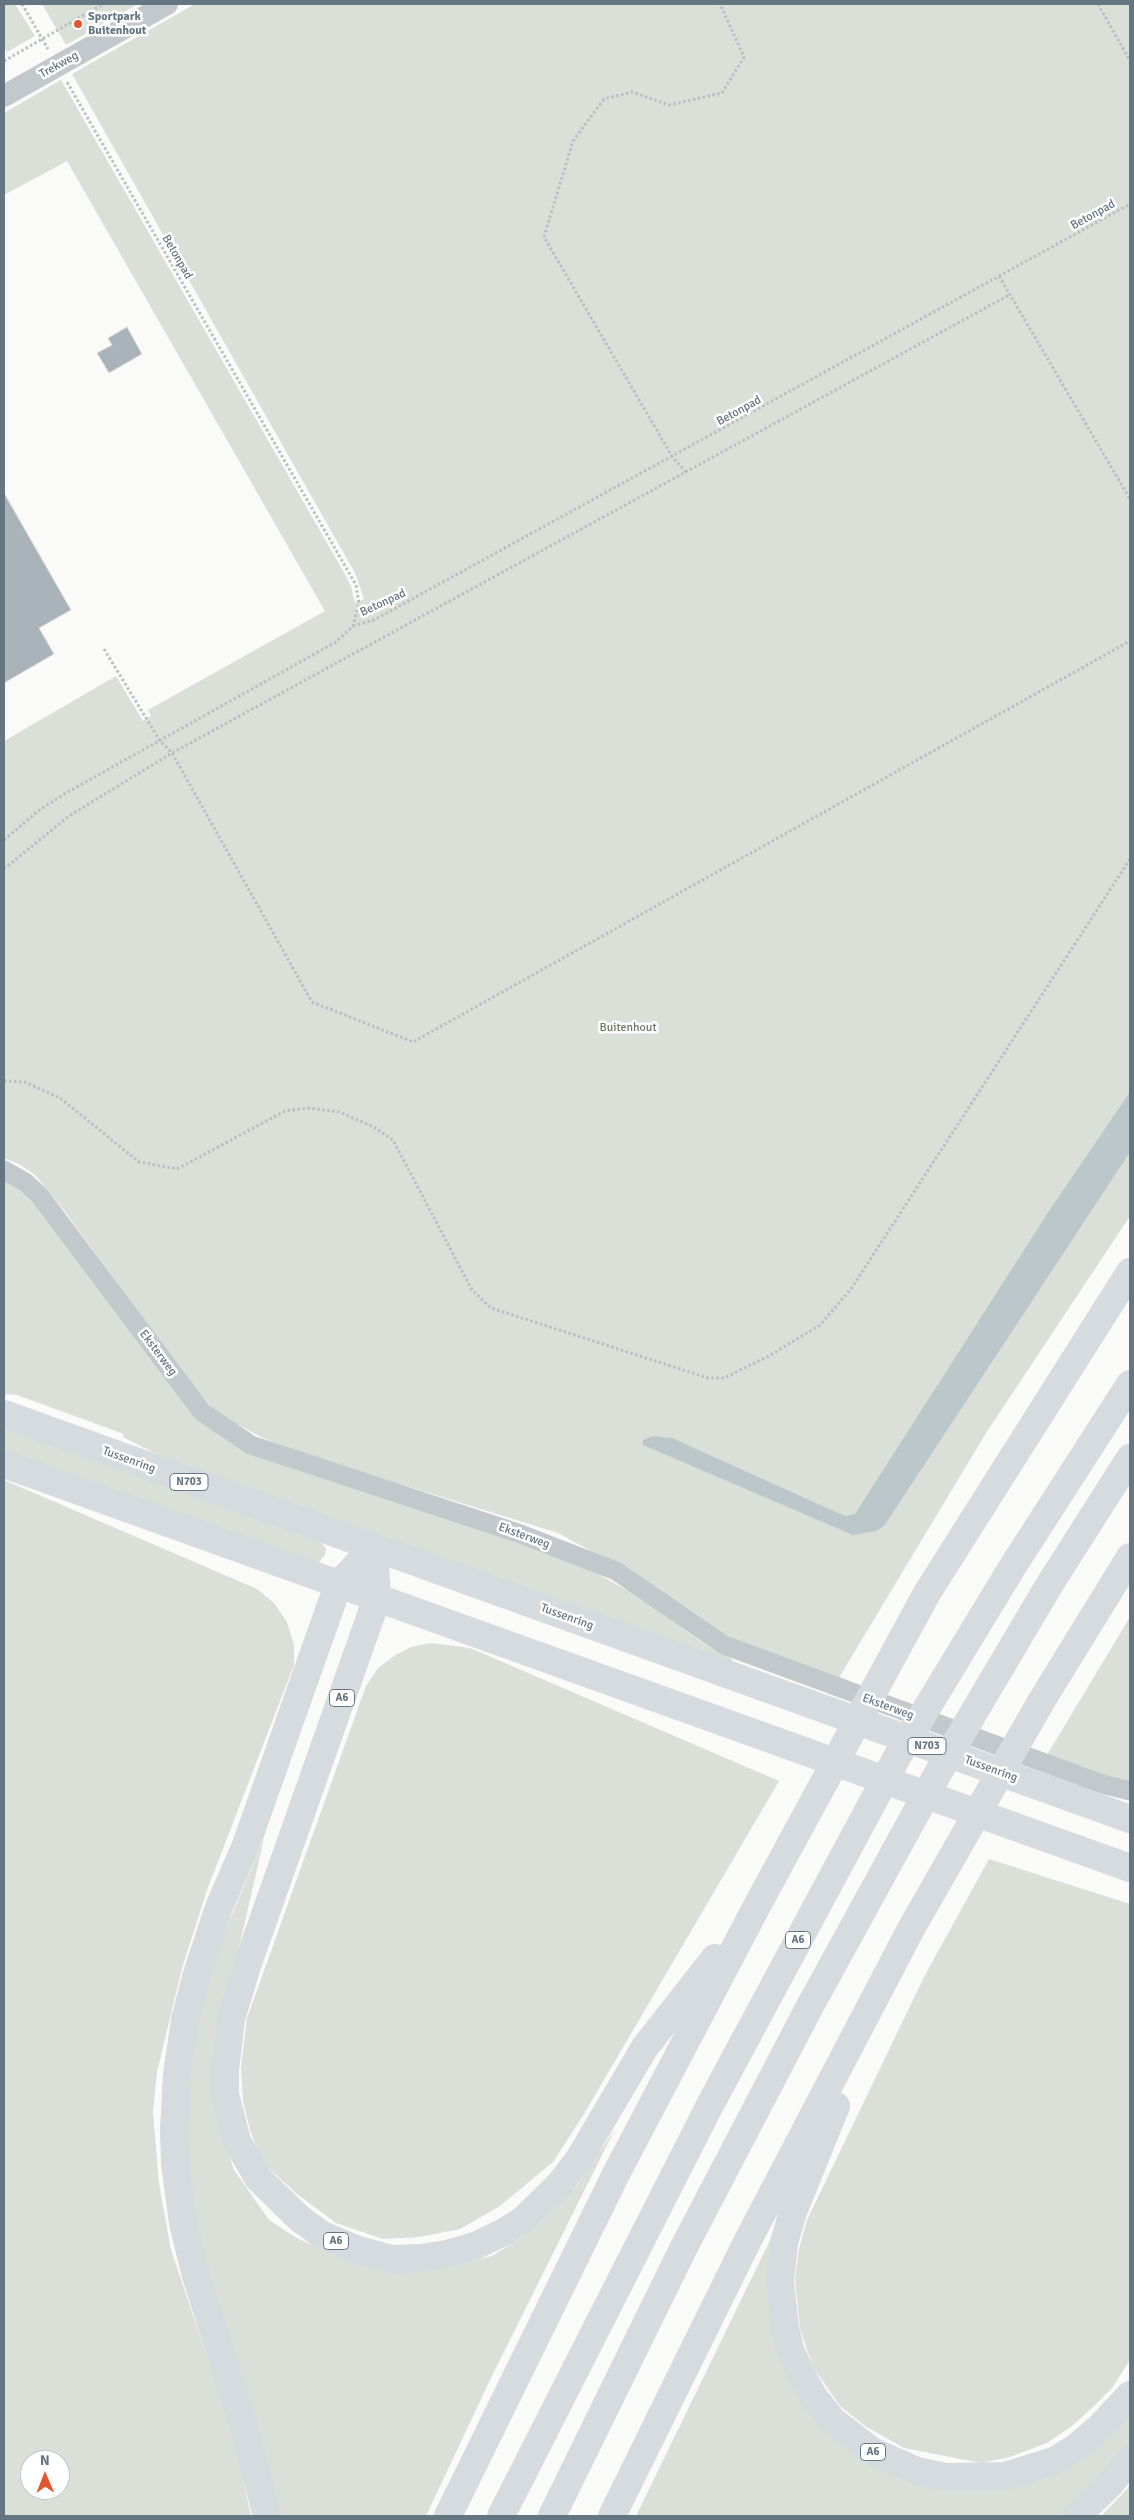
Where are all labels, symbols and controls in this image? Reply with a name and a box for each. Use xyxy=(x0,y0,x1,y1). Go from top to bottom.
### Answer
place label: Sportpark Buitenhout xyxy=(88,10,146,38)
marker: Sportpark Buitenhout xyxy=(72,18,84,30)
street label: Trekweg xyxy=(37,48,81,82)
street label: Betonpad xyxy=(1068,197,1118,233)
street label: Betonpad xyxy=(159,232,195,282)
street label: Betonpad xyxy=(714,393,764,429)
street label: Betonpad xyxy=(358,586,408,620)
park label: Buitenhout xyxy=(599,1021,657,1035)
street label: Eksterweg xyxy=(136,1327,180,1379)
street label: Tussenring xyxy=(101,1444,157,1476)
road number: N703 xyxy=(170,1474,208,1490)
street label: Eksterweg xyxy=(496,1520,552,1552)
street label: Tussenring xyxy=(539,1601,595,1633)
road number: A6 xyxy=(330,1690,354,1706)
street label: Eksterweg xyxy=(860,1691,916,1723)
road number: N703 xyxy=(908,1738,946,1754)
street label: Tussenring xyxy=(963,1753,1019,1785)
road number: A6 xyxy=(786,1932,810,1948)
road number: A6 xyxy=(324,2232,348,2250)
road number: A6 xyxy=(860,2444,886,2460)
north arrow xyxy=(20,2450,70,2500)
text: N xyxy=(40,2452,50,2469)

